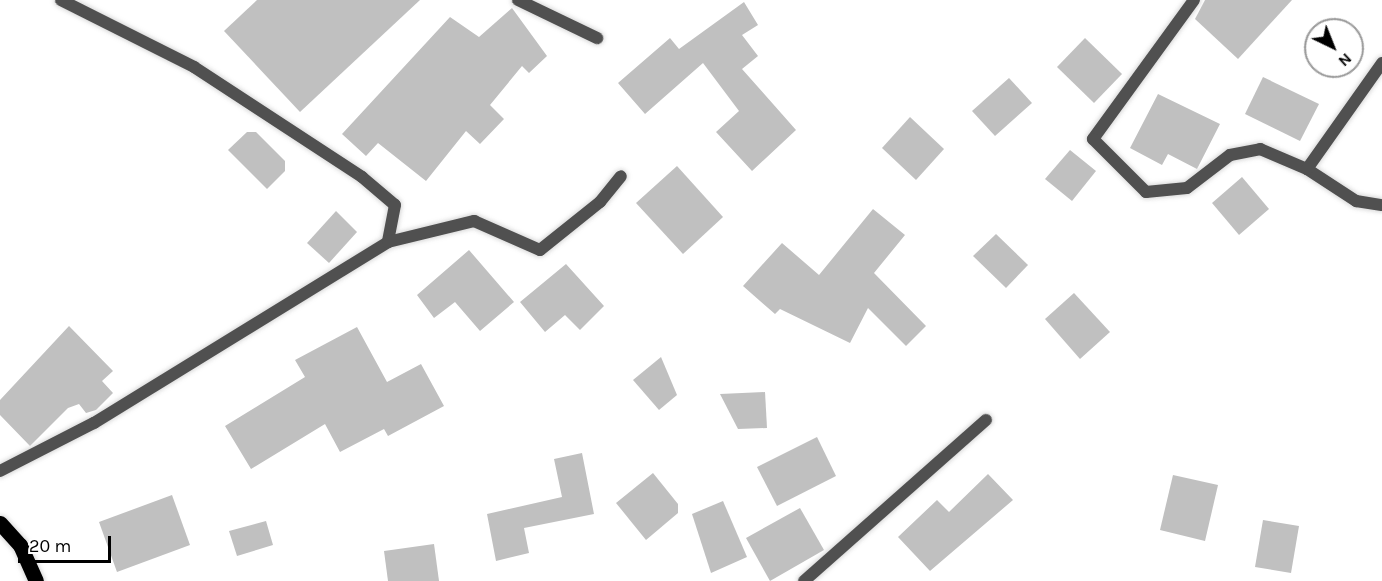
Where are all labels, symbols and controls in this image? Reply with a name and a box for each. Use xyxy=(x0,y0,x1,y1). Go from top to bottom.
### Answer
north arrow xyxy=(1304,18,1364,78)
text: N xyxy=(1335,49,1356,71)
scale bar xyxy=(21,524,114,562)
text: 20 m xyxy=(29,535,71,557)

